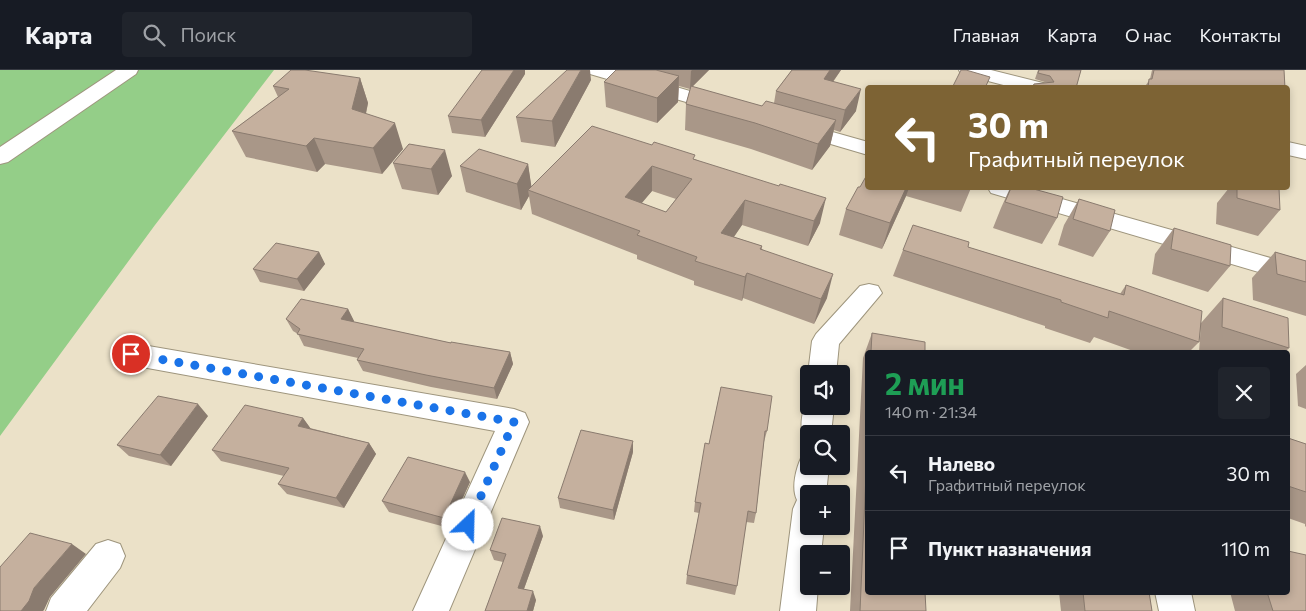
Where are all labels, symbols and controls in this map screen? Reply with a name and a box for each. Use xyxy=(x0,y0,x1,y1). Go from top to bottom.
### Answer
search box xyxy=(122,12,472,57)
text: Карта xyxy=(25,20,92,49)
icon: search xyxy=(140,21,168,49)
text: Поиск xyxy=(180,23,236,46)
text: Главная xyxy=(953,24,1019,46)
text: Карта xyxy=(1047,24,1097,46)
text: О нас xyxy=(1125,24,1172,46)
text: Контакты xyxy=(1200,24,1281,46)
text: 30 m xyxy=(968,102,1049,145)
icon: left xyxy=(885,105,950,170)
text: Графитный переулок xyxy=(968,145,1185,172)
pin xyxy=(110,333,152,375)
icon: arrive xyxy=(117,340,145,368)
text: 2 мин xyxy=(885,364,965,401)
map controls xyxy=(800,365,850,595)
button: sound xyxy=(800,365,850,415)
button: close xyxy=(1218,367,1270,419)
text: 140 m · 21:34 xyxy=(885,402,977,421)
button: search xyxy=(800,425,850,475)
text: Налево xyxy=(928,452,995,475)
icon: left xyxy=(885,459,913,487)
text: 30 m xyxy=(1227,462,1270,485)
text: Графитный переулок xyxy=(928,475,1086,494)
button: + xyxy=(800,485,850,535)
position arrow xyxy=(441,498,493,550)
icon: arrive xyxy=(885,534,913,562)
text: Пункт назначения xyxy=(928,537,1091,560)
text: 110 m xyxy=(1221,537,1270,560)
button: − xyxy=(800,545,850,595)

